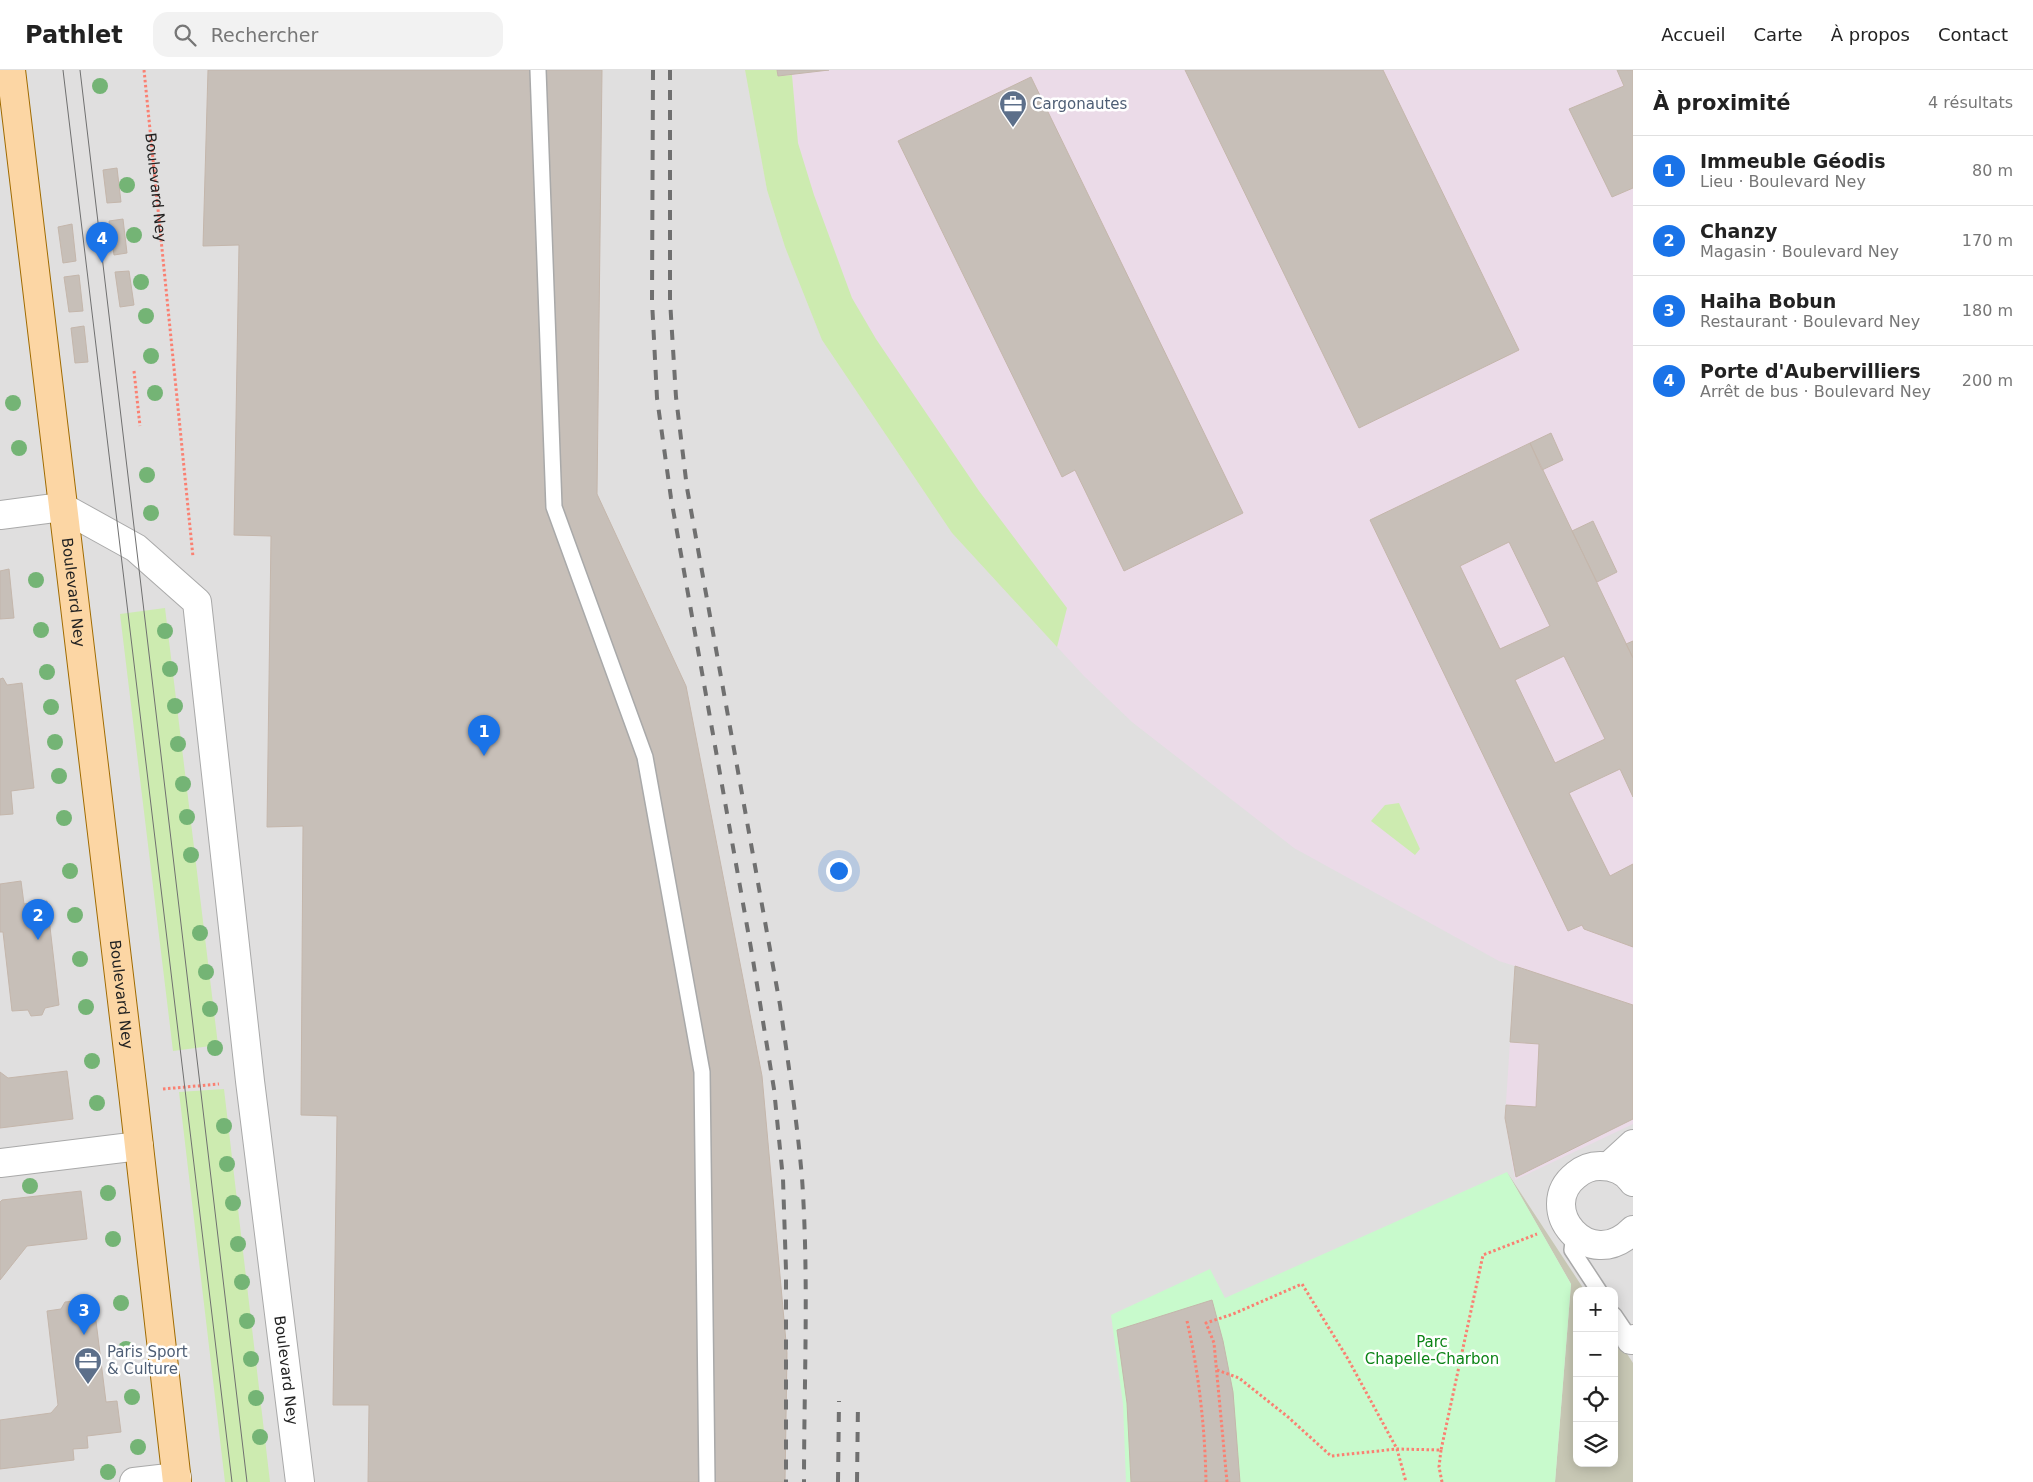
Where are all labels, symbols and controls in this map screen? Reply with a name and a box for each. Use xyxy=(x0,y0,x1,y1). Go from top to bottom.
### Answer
search box xyxy=(153,12,503,57)
text: Pathlet xyxy=(25,21,123,49)
icon: search xyxy=(171,21,199,49)
text: Rechercher xyxy=(211,24,318,46)
text: Accueil xyxy=(1661,24,1726,45)
text: Carte xyxy=(1754,24,1803,45)
text: À propos xyxy=(1831,24,1910,45)
text: Contact xyxy=(1938,24,2008,45)
office icon: Cargonautes xyxy=(998,89,1028,128)
text: À proximité xyxy=(1653,91,1790,115)
text: 4 résultats xyxy=(1928,93,2013,112)
place label: Cargonautes xyxy=(1032,95,1128,113)
street label: Boulevard Ney xyxy=(141,132,170,243)
text: Immeuble Géodis xyxy=(1700,150,1886,172)
text: 1 xyxy=(1663,161,1675,180)
text: 80 m xyxy=(1972,161,2013,180)
text: Lieu · Boulevard Ney xyxy=(1700,172,1866,191)
text: Chanzy xyxy=(1700,220,1777,242)
pin: 4 xyxy=(86,222,118,263)
text: 2 xyxy=(1663,231,1675,250)
text: 170 m xyxy=(1962,231,2013,250)
text: Magasin · Boulevard Ney xyxy=(1700,242,1899,261)
text: Haiha Bobun xyxy=(1700,290,1836,312)
text: 3 xyxy=(1663,301,1675,320)
text: 180 m xyxy=(1962,301,2013,320)
text: Restaurant · Boulevard Ney xyxy=(1700,312,1920,331)
text: Porte d'Aubervilliers xyxy=(1700,360,1920,382)
text: 4 xyxy=(1663,371,1675,390)
text: 200 m xyxy=(1962,371,2013,390)
text: Arrêt de bus · Boulevard Ney xyxy=(1700,382,1931,401)
street label: Boulevard Ney xyxy=(58,537,89,648)
pin: 1 xyxy=(468,715,500,756)
your location xyxy=(826,858,852,884)
pin: 2 xyxy=(22,899,54,940)
street label: Boulevard Ney xyxy=(106,939,137,1050)
map controls xyxy=(1573,1287,1618,1467)
button: + xyxy=(1573,1287,1618,1332)
pin: 3 xyxy=(68,1294,100,1335)
street label: Boulevard Ney xyxy=(270,1315,302,1426)
button: − xyxy=(1573,1332,1618,1377)
park label: Parc Chapelle-Charbon xyxy=(1365,1333,1499,1368)
place label: Paris Sport & Culture xyxy=(107,1343,188,1378)
office icon: Paris Sport & Culture xyxy=(73,1346,103,1385)
button: locate xyxy=(1573,1377,1618,1422)
button: layers xyxy=(1573,1422,1618,1467)

